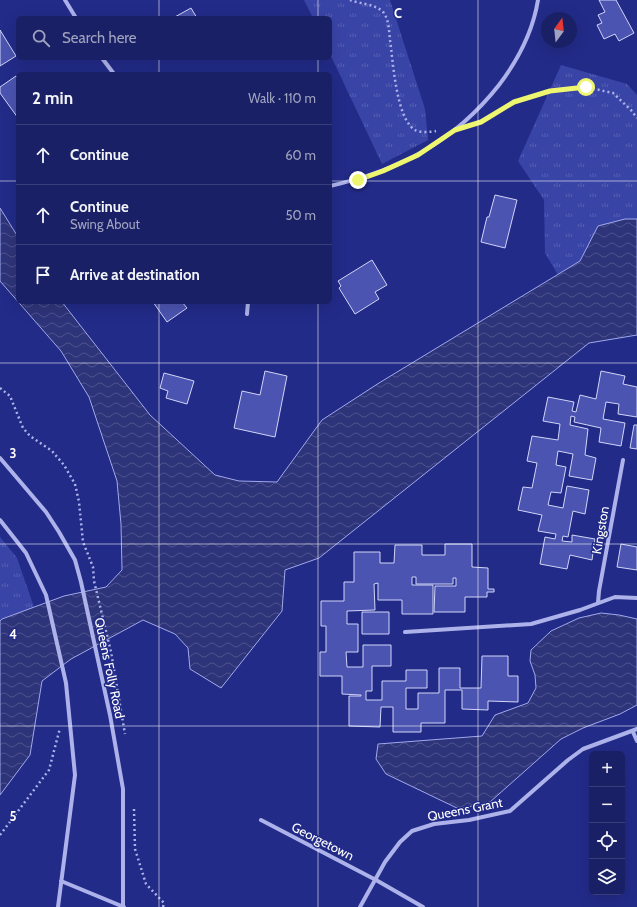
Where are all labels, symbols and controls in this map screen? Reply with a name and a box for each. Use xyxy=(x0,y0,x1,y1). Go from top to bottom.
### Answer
text: C xyxy=(394,5,402,21)
north arrow xyxy=(541,12,577,48)
search box xyxy=(16,16,332,60)
icon: search xyxy=(30,27,52,49)
text: Search here xyxy=(62,29,137,47)
route start xyxy=(577,78,595,96)
text: 2 min xyxy=(32,88,73,108)
text: Walk · 110 m xyxy=(248,90,316,106)
icon: ahead xyxy=(32,144,54,166)
text: Continue xyxy=(70,146,129,164)
text: 60 m xyxy=(285,147,316,163)
route end xyxy=(349,171,367,189)
text: Continue xyxy=(70,198,129,216)
icon: ahead xyxy=(32,204,54,226)
text: 50 m xyxy=(286,207,316,223)
text: Swing About xyxy=(70,216,140,232)
icon: arrive xyxy=(32,264,54,286)
text: Arrive at destination xyxy=(70,266,200,284)
text: 3 xyxy=(9,445,17,461)
street label: Kingston xyxy=(588,505,612,555)
street label: Queens Folly Road xyxy=(91,616,129,720)
text: 4 xyxy=(9,626,17,642)
map controls xyxy=(589,751,625,895)
button: + xyxy=(589,751,625,787)
button: − xyxy=(589,787,625,823)
street label: Queens Grant xyxy=(426,794,504,824)
text: 5 xyxy=(10,808,17,824)
street label: Georgetown xyxy=(289,818,357,864)
button: locate xyxy=(589,823,625,859)
button: layers xyxy=(589,859,625,895)

